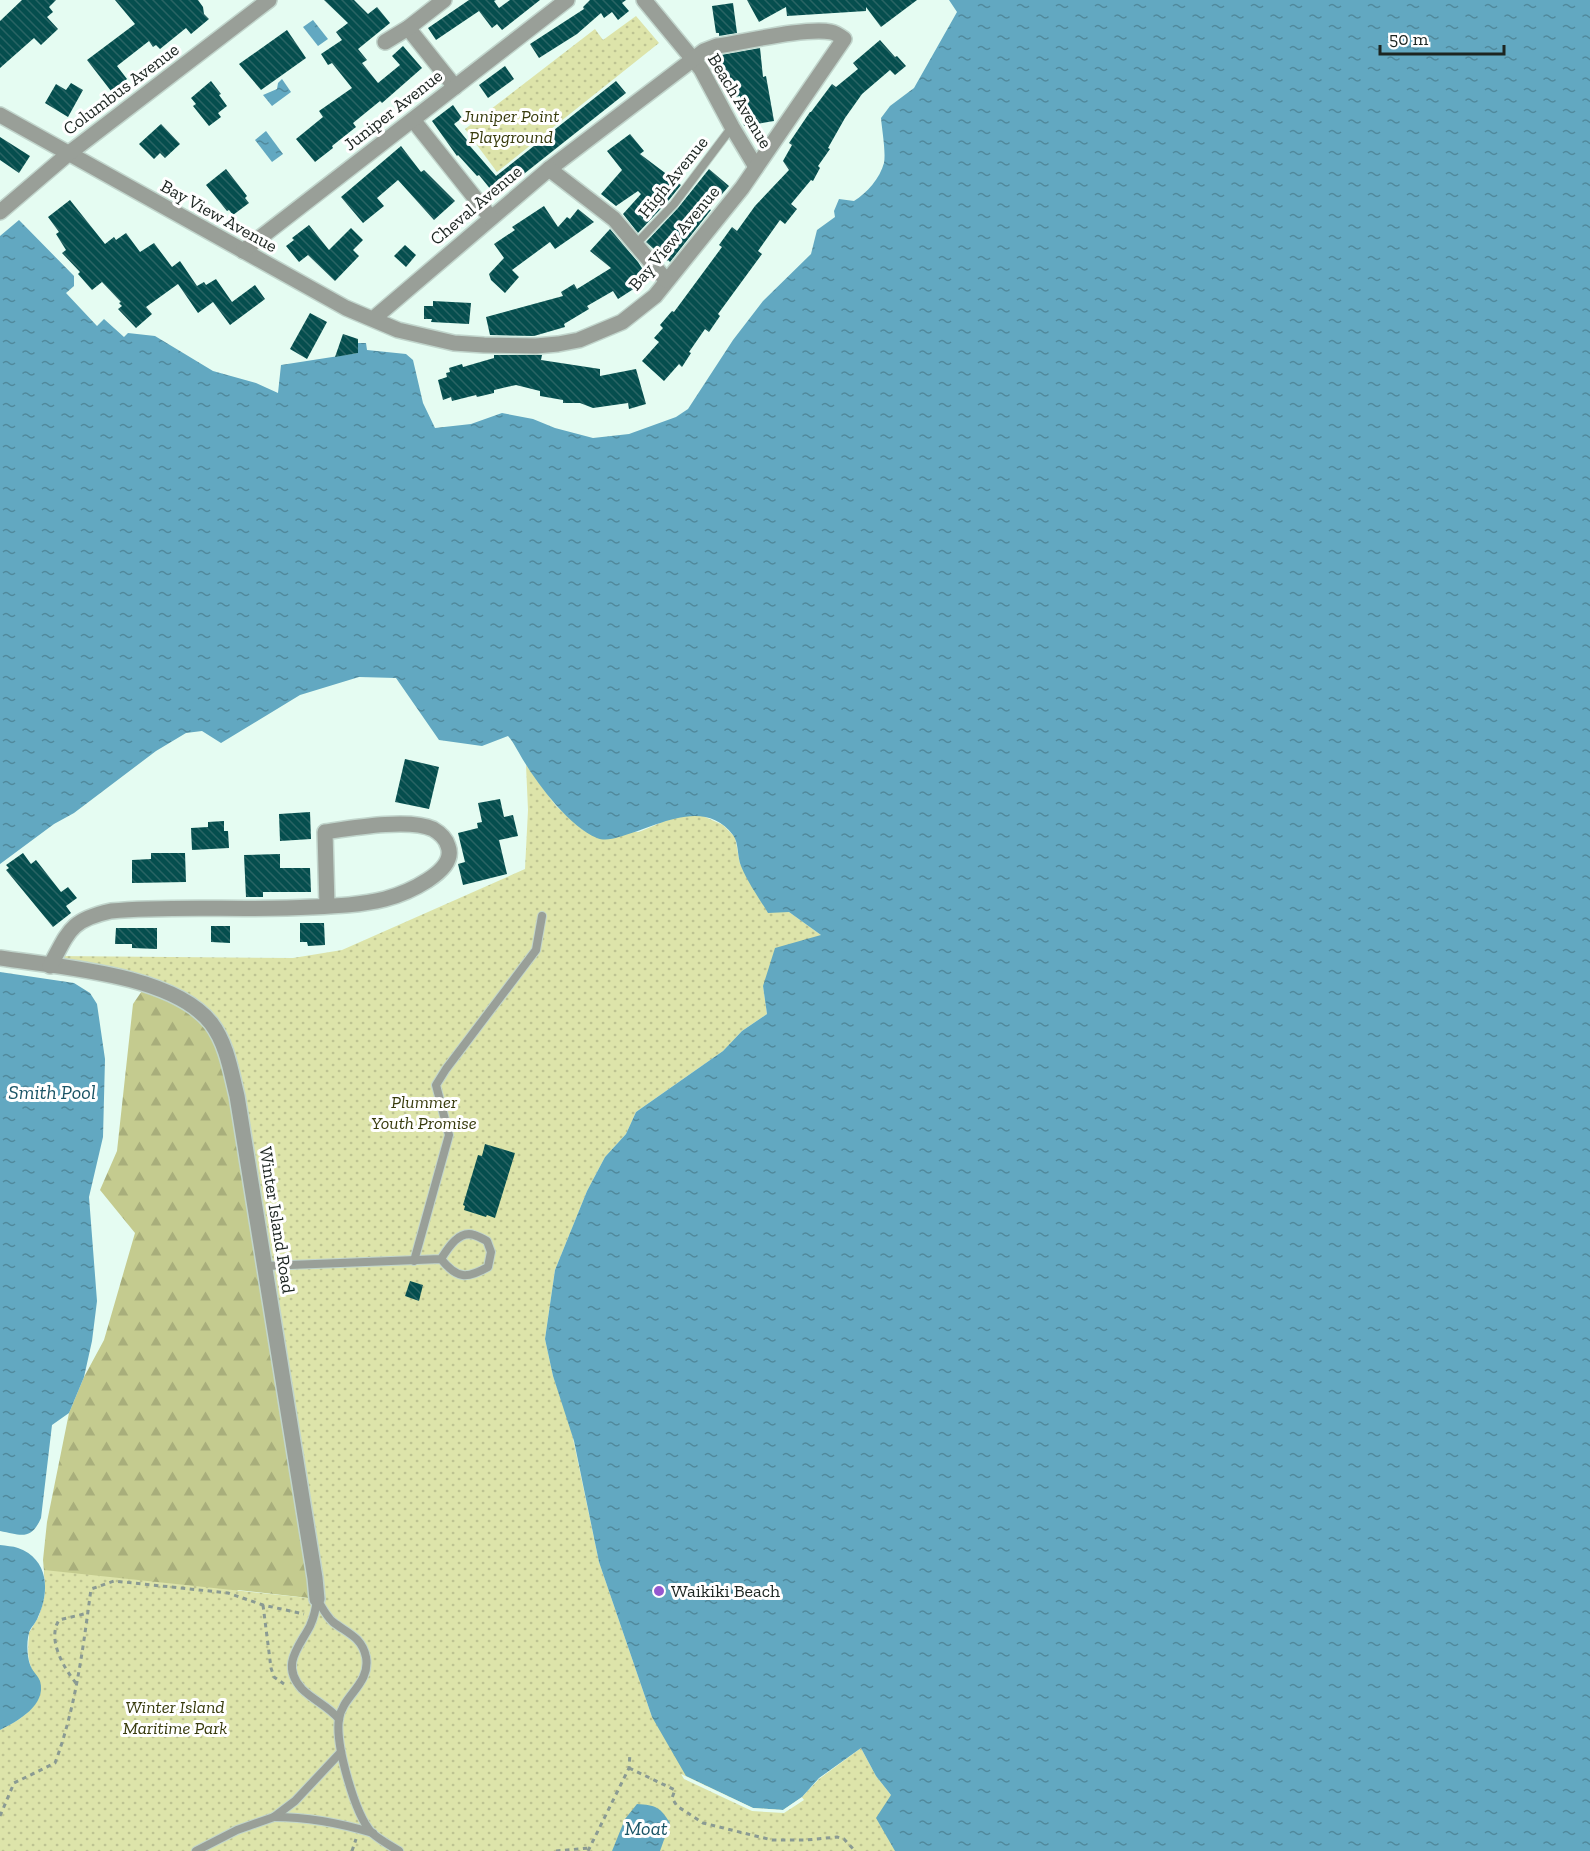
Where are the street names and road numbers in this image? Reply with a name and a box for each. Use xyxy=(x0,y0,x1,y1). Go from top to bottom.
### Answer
street label: Columbus Avenue xyxy=(59,38,183,140)
street label: Beach Avenue xyxy=(703,50,777,152)
street label: Juniper Avenue xyxy=(339,65,447,155)
street label: High Avenue xyxy=(633,132,713,222)
street label: Cheval Avenue xyxy=(426,160,526,250)
street label: Bay View Avenue xyxy=(157,175,281,257)
street label: Bay View Avenue xyxy=(624,181,724,295)
street label: Winter Island Road xyxy=(255,1145,299,1295)

